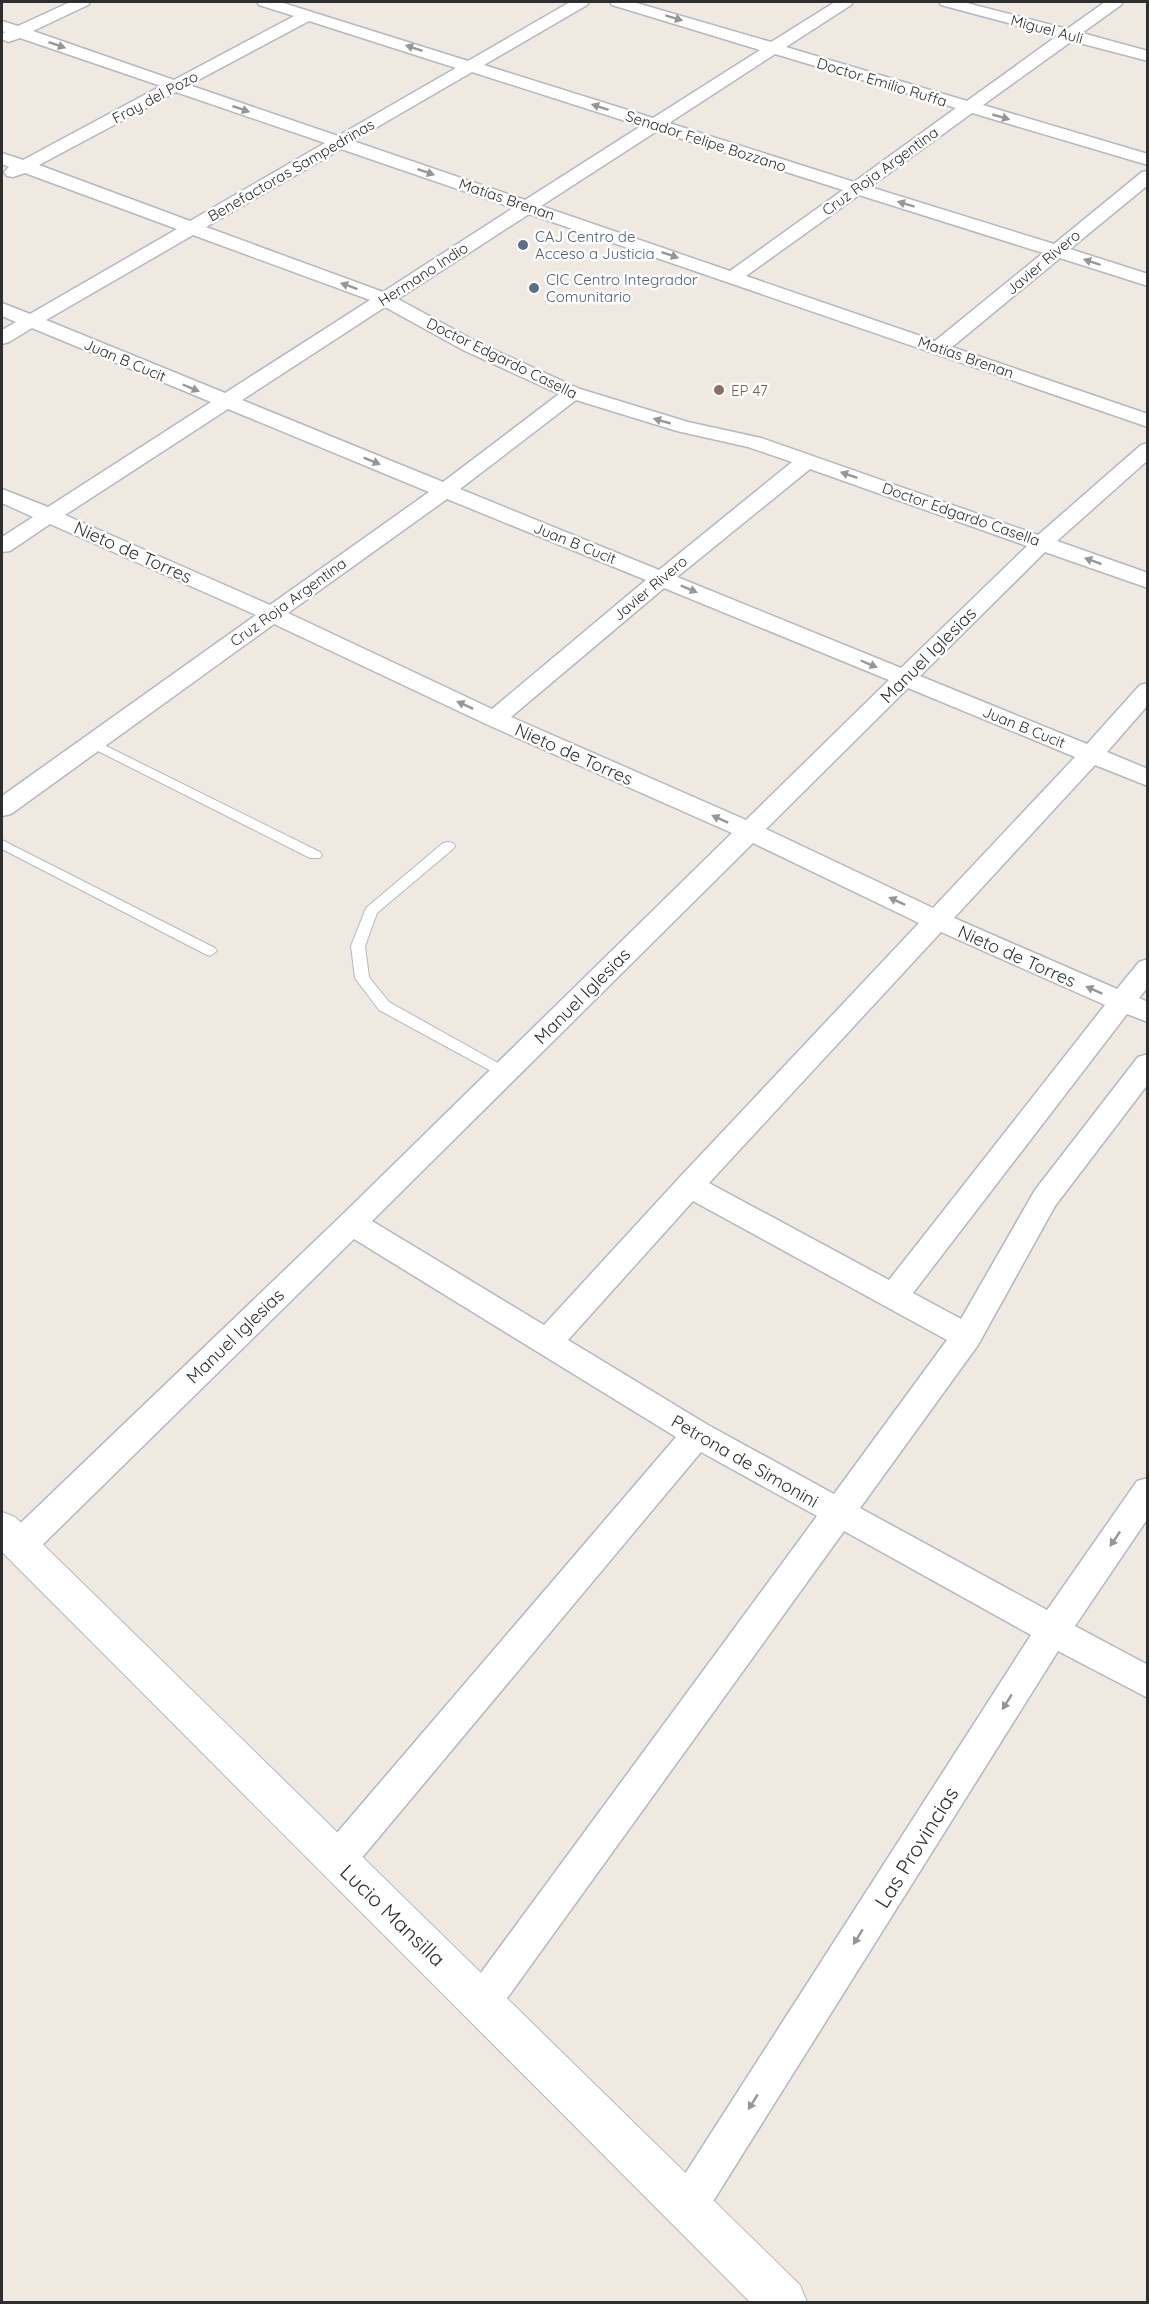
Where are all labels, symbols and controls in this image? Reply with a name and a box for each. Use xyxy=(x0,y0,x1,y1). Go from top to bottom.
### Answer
street label: Miguel Auli xyxy=(1009,10,1085,48)
one-way arrow xyxy=(665,14,683,23)
one-way arrow xyxy=(48,41,66,51)
one-way arrow xyxy=(405,43,423,53)
street label: Doctor Emilio Ruffa xyxy=(815,53,949,111)
street label: Fray del Pozo xyxy=(109,66,201,128)
one-way arrow xyxy=(591,102,609,111)
one-way arrow xyxy=(232,104,250,114)
street label: Senador Felipe Bozzano xyxy=(623,106,789,176)
one-way arrow xyxy=(992,113,1010,122)
street label: Benefactoras Sampedrinas xyxy=(204,114,378,226)
street label: Cruz Roja Argentina xyxy=(818,122,942,220)
one-way arrow xyxy=(417,167,435,177)
street label: Matías Brenan xyxy=(457,174,557,224)
one-way arrow xyxy=(897,199,915,208)
street label: Javier Rivero xyxy=(1002,225,1084,299)
place label: CAJ Centro de Acceso a Justicia xyxy=(535,227,655,263)
street label: Hermano Indio xyxy=(374,238,472,310)
marker: CAJ Centro de Acceso a Justicia xyxy=(516,238,530,252)
one-way arrow xyxy=(661,251,679,261)
one-way arrow xyxy=(1083,257,1101,267)
place label: CIC Centro Integrador Comunitario xyxy=(546,270,698,306)
one-way arrow xyxy=(340,281,358,291)
marker: CIC Centro Integrador Comunitario xyxy=(527,281,541,295)
street label: Doctor Edgardo Casella xyxy=(423,313,581,403)
street label: Matías Brenan xyxy=(916,332,1016,382)
street label: Juan B Cucit xyxy=(81,334,169,386)
place label: EP 47 xyxy=(731,381,768,400)
one-way arrow xyxy=(183,383,201,393)
marker: EP 47 xyxy=(712,383,726,397)
one-way arrow xyxy=(653,415,671,425)
one-way arrow xyxy=(363,457,381,467)
one-way arrow xyxy=(840,469,858,479)
street label: Doctor Edgardo Casella xyxy=(880,478,1042,550)
street label: Nieto de Torres xyxy=(71,516,195,588)
street label: Juan B Cucit xyxy=(531,518,619,568)
street label: Javier Rivero xyxy=(609,551,691,625)
street label: Cruz Roja Argentina xyxy=(226,553,350,651)
one-way arrow xyxy=(1083,556,1101,566)
one-way arrow xyxy=(680,585,698,594)
street label: Manuel Iglesias xyxy=(875,602,981,708)
one-way arrow xyxy=(861,659,879,669)
one-way arrow xyxy=(457,701,474,710)
street label: Juan B Cucit xyxy=(980,702,1068,752)
street label: Nieto de Torres xyxy=(512,718,636,790)
one-way arrow xyxy=(711,814,729,824)
one-way arrow xyxy=(888,897,905,906)
street label: Nieto de Torres xyxy=(955,920,1079,992)
street label: Manuel Iglesias xyxy=(529,943,635,1049)
one-way arrow xyxy=(1084,985,1102,995)
street label: Manuel Iglesias xyxy=(181,1284,289,1388)
street label: Petrona de Simonini xyxy=(667,1409,823,1513)
one-way arrow xyxy=(1110,1531,1121,1547)
one-way arrow xyxy=(1002,1694,1013,1710)
street label: Las Provincias xyxy=(868,1782,964,1912)
street label: Lucio Mansilla xyxy=(335,1858,451,1972)
one-way arrow xyxy=(852,1929,864,1945)
one-way arrow xyxy=(748,2094,759,2110)

